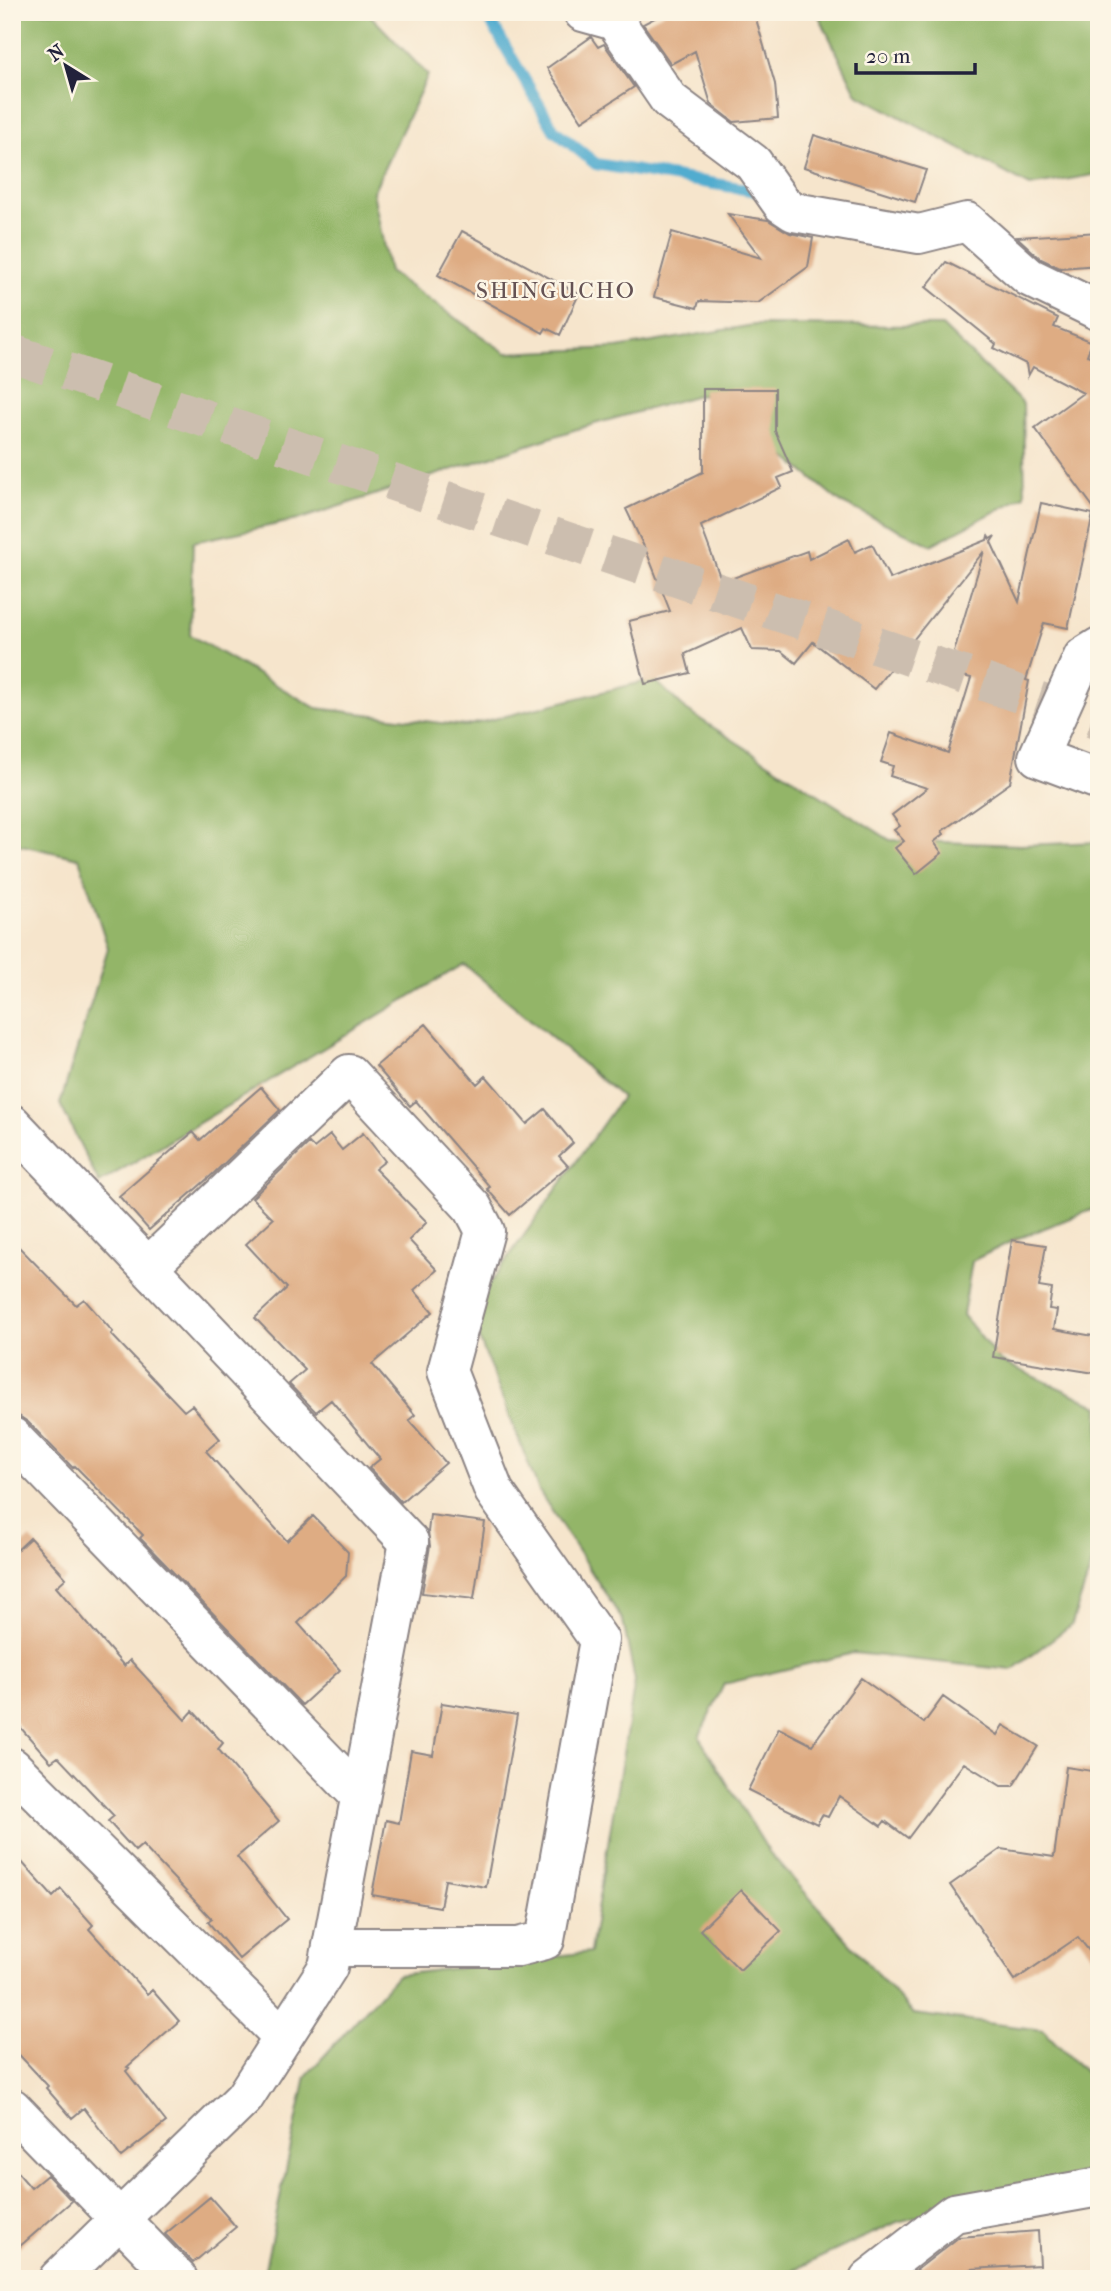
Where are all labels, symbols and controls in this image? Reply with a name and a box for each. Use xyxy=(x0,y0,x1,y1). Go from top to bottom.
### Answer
north arrow xyxy=(32,32,102,102)
scale bar xyxy=(856,32,974,76)
text: N xyxy=(44,40,69,66)
text: 20 m xyxy=(866,44,911,68)
district label: SHINGUCHO xyxy=(476,277,636,304)

